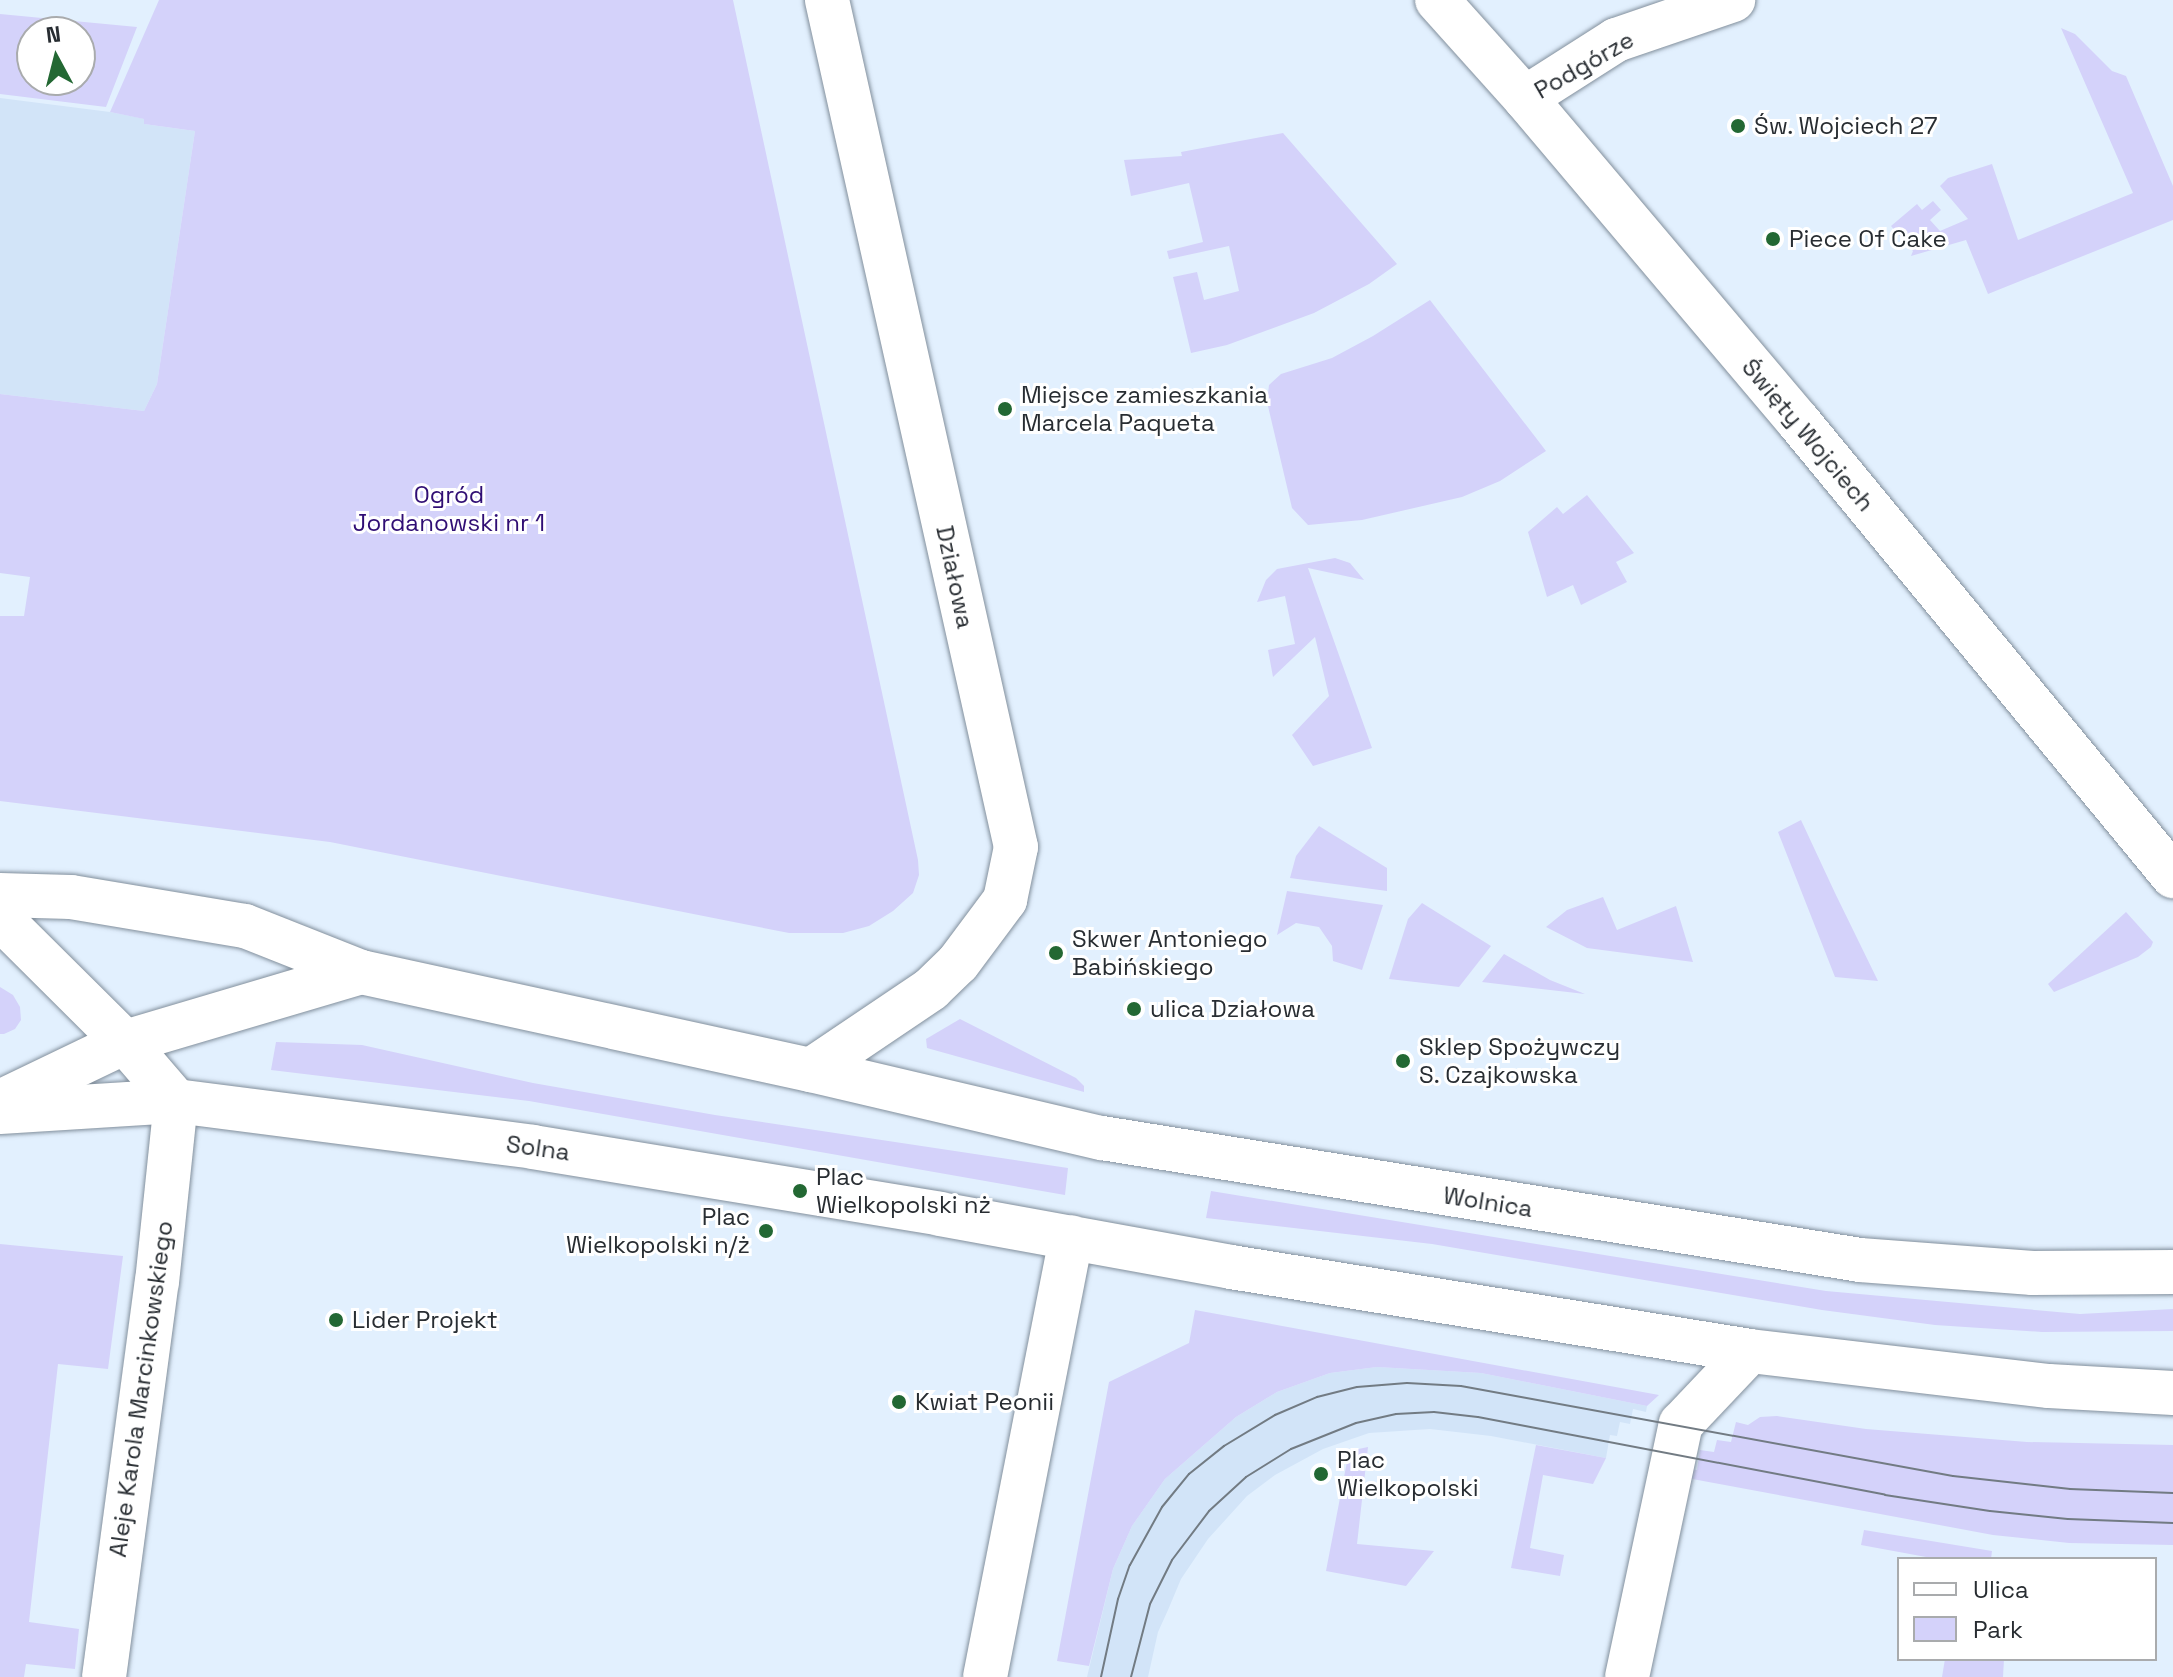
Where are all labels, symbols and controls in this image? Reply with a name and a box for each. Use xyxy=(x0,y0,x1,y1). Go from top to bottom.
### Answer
north arrow xyxy=(16,16,96,96)
text: N xyxy=(44,19,62,49)
street label: Podgórze xyxy=(1529,25,1639,105)
place label: Św. Wojciech 27 xyxy=(1754,112,1938,140)
marker: Św. Wojciech 27 xyxy=(1729,117,1747,135)
place label: Piece Of Cake xyxy=(1789,225,1947,253)
marker: Piece Of Cake xyxy=(1764,230,1782,248)
street label: Święty Wojciech xyxy=(1736,353,1880,517)
place label: Miejsce zamieszkania Marcela Paqueta xyxy=(1021,381,1268,437)
marker: Miejsce zamieszkania Marcela Paqueta xyxy=(996,400,1014,418)
park label: Ogród Jordanowski nr 1 xyxy=(353,481,545,537)
street label: Działowa xyxy=(930,523,980,631)
place label: Skwer Antoniego Babińskiego xyxy=(1072,925,1268,981)
marker: Skwer Antoniego Babińskiego xyxy=(1047,944,1065,962)
place label: ulica Działowa xyxy=(1150,995,1315,1023)
marker: ulica Działowa xyxy=(1125,1000,1143,1018)
place label: Sklep Spożywczy S. Czajkowska xyxy=(1419,1033,1620,1089)
marker: Sklep Spożywczy S. Czajkowska xyxy=(1394,1052,1412,1070)
street label: Solna xyxy=(504,1129,572,1167)
place label: Plac Wielkopolski nż xyxy=(816,1163,991,1219)
street label: Wolnica xyxy=(1441,1181,1535,1223)
marker: Plac Wielkopolski nż xyxy=(791,1182,809,1200)
place label: Plac Wielkopolski n/ż xyxy=(566,1203,750,1259)
street label: Aleje Karola Marcinkowskiego xyxy=(103,1219,179,1559)
marker: Plac Wielkopolski n/ż xyxy=(757,1222,775,1240)
place label: Lider Projekt xyxy=(352,1306,498,1334)
marker: Lider Projekt xyxy=(327,1311,345,1329)
place label: Kwiat Peonii xyxy=(915,1388,1054,1416)
marker: Kwiat Peonii xyxy=(890,1393,908,1411)
place label: Plac Wielkopolski xyxy=(1337,1446,1479,1502)
marker: Plac Wielkopolski xyxy=(1312,1465,1330,1483)
legend xyxy=(1897,1557,2157,1661)
text: Ulica xyxy=(1973,1574,2029,1605)
text: Park xyxy=(1973,1614,2023,1645)

